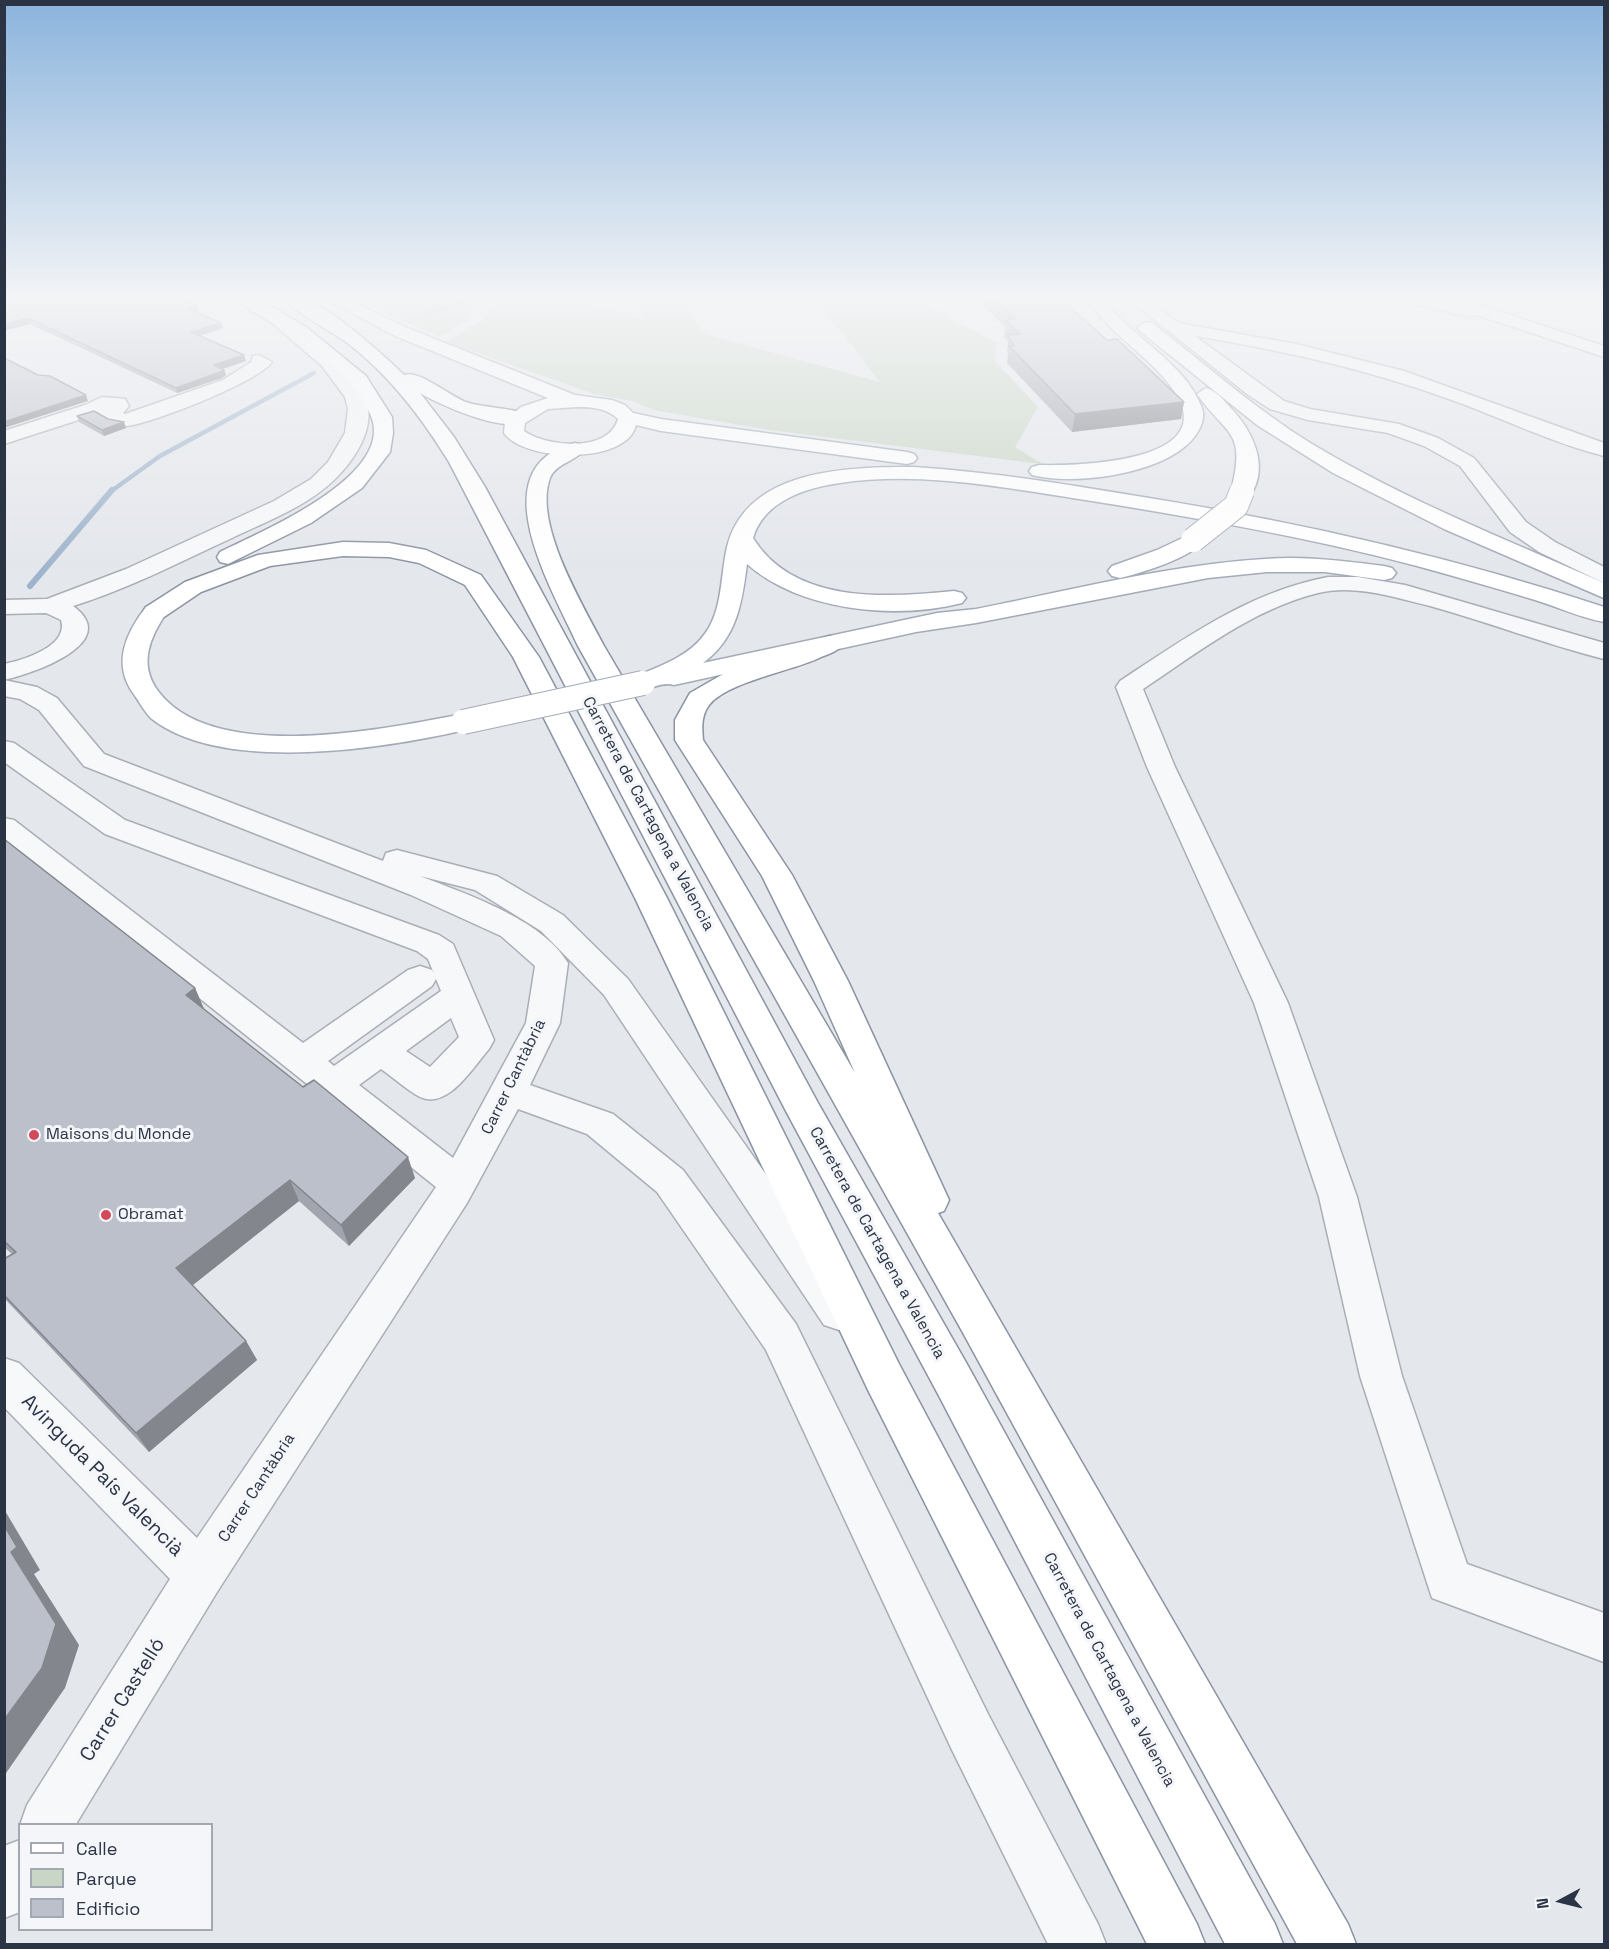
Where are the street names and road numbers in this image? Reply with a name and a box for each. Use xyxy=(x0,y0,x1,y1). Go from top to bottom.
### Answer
street label: Carretera de Cartagena a Valencia xyxy=(578,694,718,934)
street label: Carrer Cantàbria xyxy=(478,1016,550,1138)
street label: Carretera de Cartagena a Valencia xyxy=(805,1124,949,1362)
street label: Avinguda País Valencià xyxy=(16,1390,188,1562)
street label: Carrer Cantàbria xyxy=(215,1430,299,1546)
street label: Carretera de Cartagena a Valencia xyxy=(1039,1550,1179,1790)
street label: Carrer Castelló xyxy=(75,1634,171,1766)

